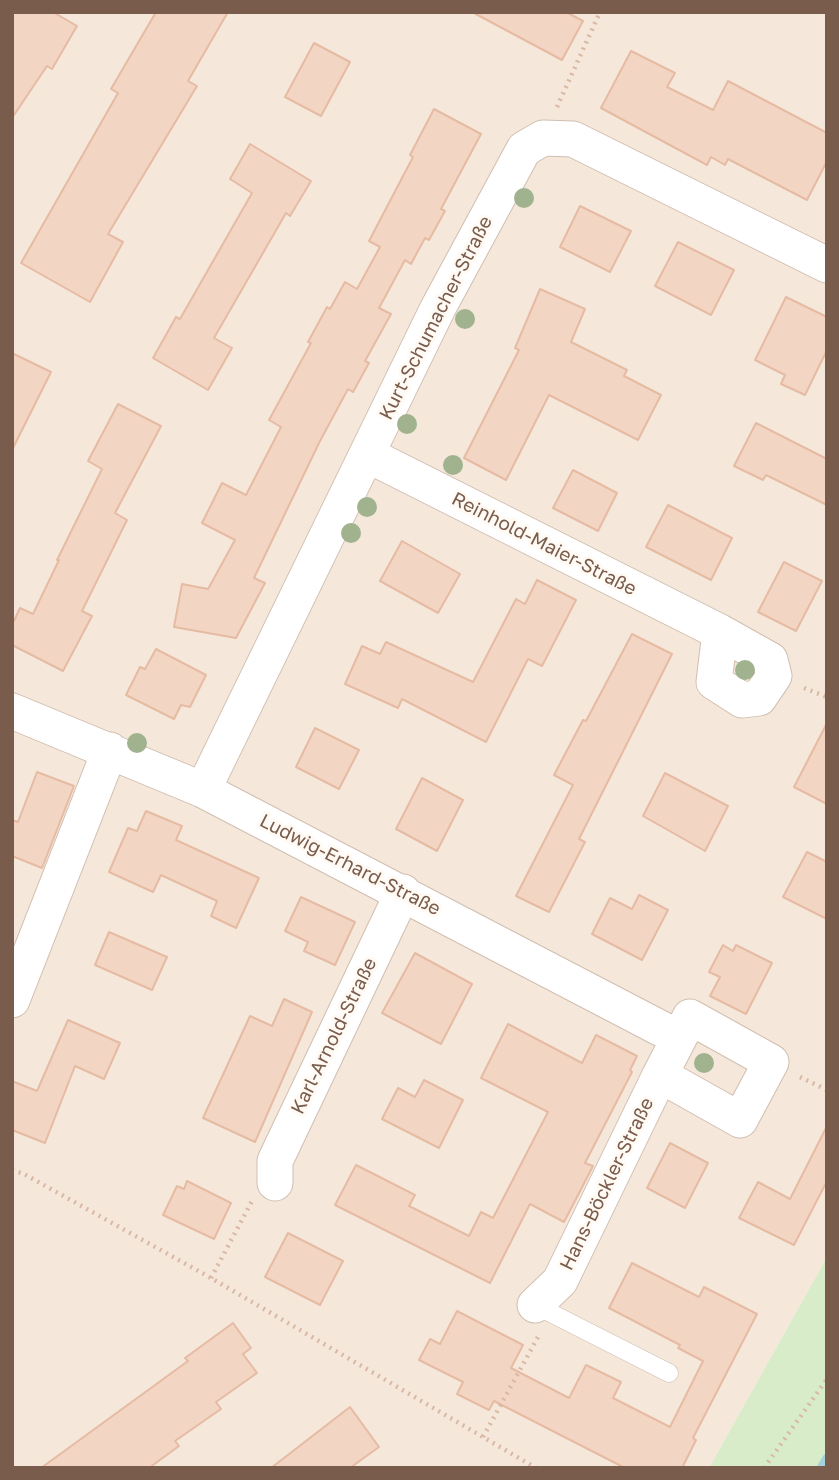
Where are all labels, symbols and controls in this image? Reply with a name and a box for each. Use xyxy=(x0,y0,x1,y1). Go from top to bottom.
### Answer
street label: Kurt-Schumacher-Straße xyxy=(375,212,497,424)
street label: Reinhold-Maier-Straße xyxy=(448,487,640,601)
street label: Ludwig-Erhard-Straße xyxy=(256,809,444,921)
street label: Karl-Arnold-Straße xyxy=(286,954,382,1118)
street label: Hans-Böckler-Straße xyxy=(555,1094,659,1274)

